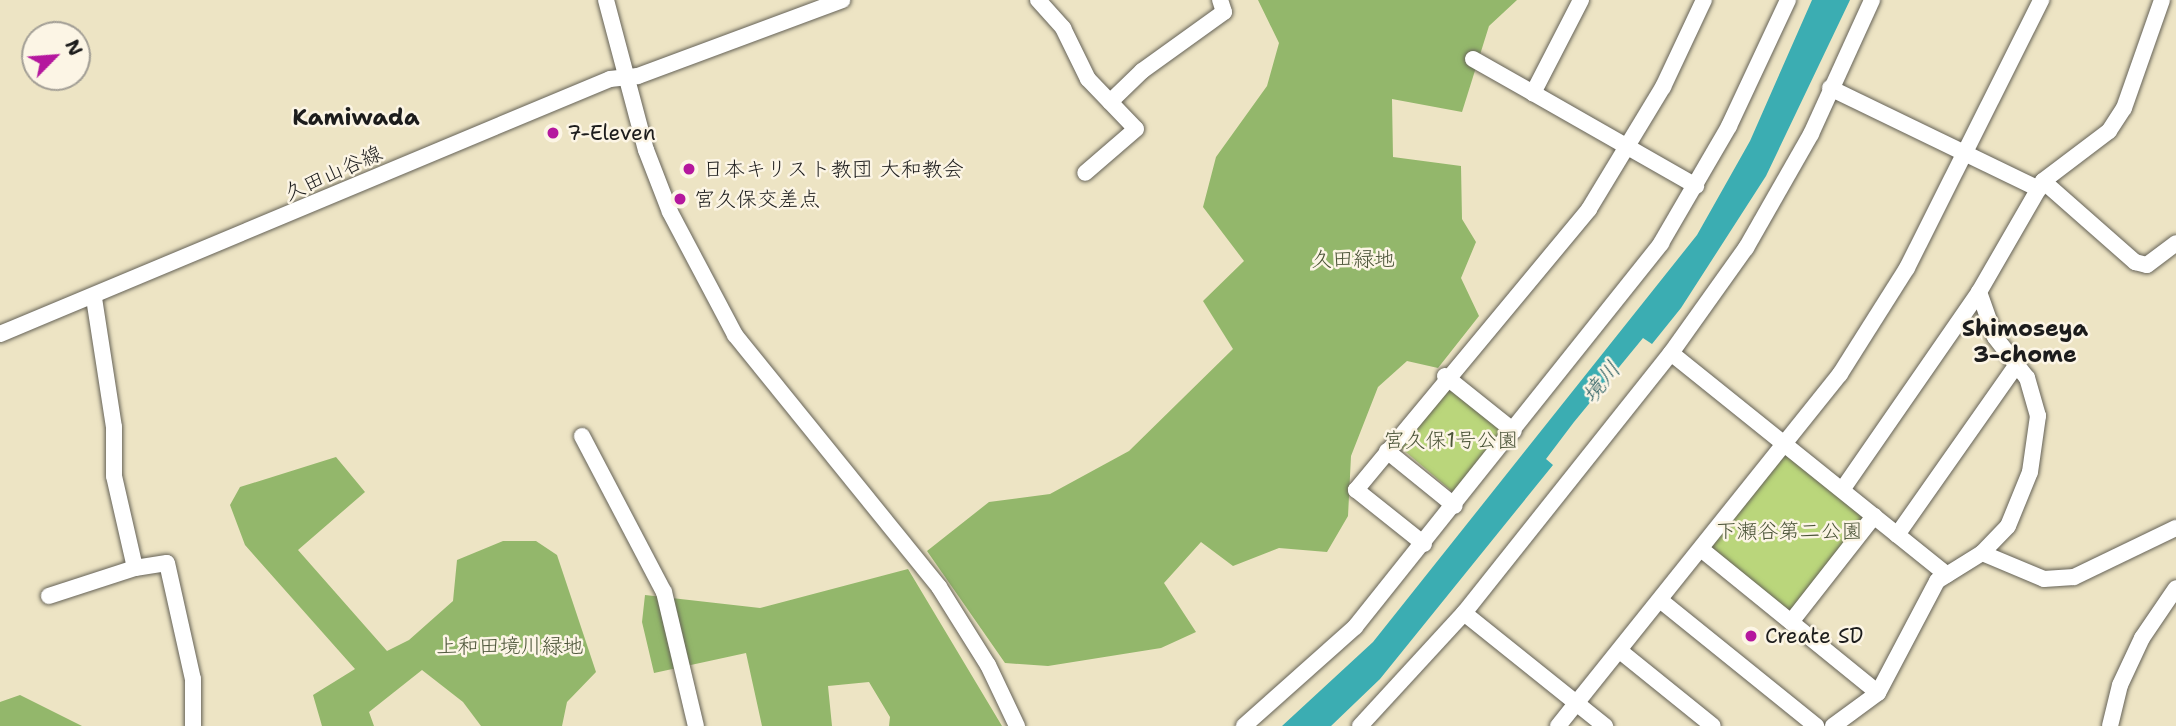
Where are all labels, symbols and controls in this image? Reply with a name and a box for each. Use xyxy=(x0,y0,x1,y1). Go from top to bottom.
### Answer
north arrow xyxy=(21,21,91,91)
text: N xyxy=(59,36,88,60)
district label: Kamiwada xyxy=(292,103,420,131)
place label: 7-Eleven xyxy=(567,120,656,146)
marker: 7-Eleven xyxy=(545,125,561,141)
street label: 久田山谷線 xyxy=(280,140,386,206)
place label: 日本キリスト教団 大和教会 xyxy=(703,156,962,182)
marker: 日本キリスト教団 大和教会 xyxy=(681,161,697,177)
place label: 宮久保交差点 xyxy=(694,186,820,212)
marker: 宮久保交差点 xyxy=(672,191,688,207)
park label: 久田緑地 xyxy=(1311,246,1395,272)
district label: Shimoseya 3-chome xyxy=(1962,314,2088,368)
water label: 境川 xyxy=(1576,355,1626,409)
park label: 宮久保1号公園 xyxy=(1384,427,1518,453)
park label: 下瀬谷第二公園 xyxy=(1716,518,1862,544)
place label: Create SD xyxy=(1765,623,1863,649)
marker: Create SD xyxy=(1743,628,1759,644)
park label: 上和田境川緑地 xyxy=(437,633,583,659)

